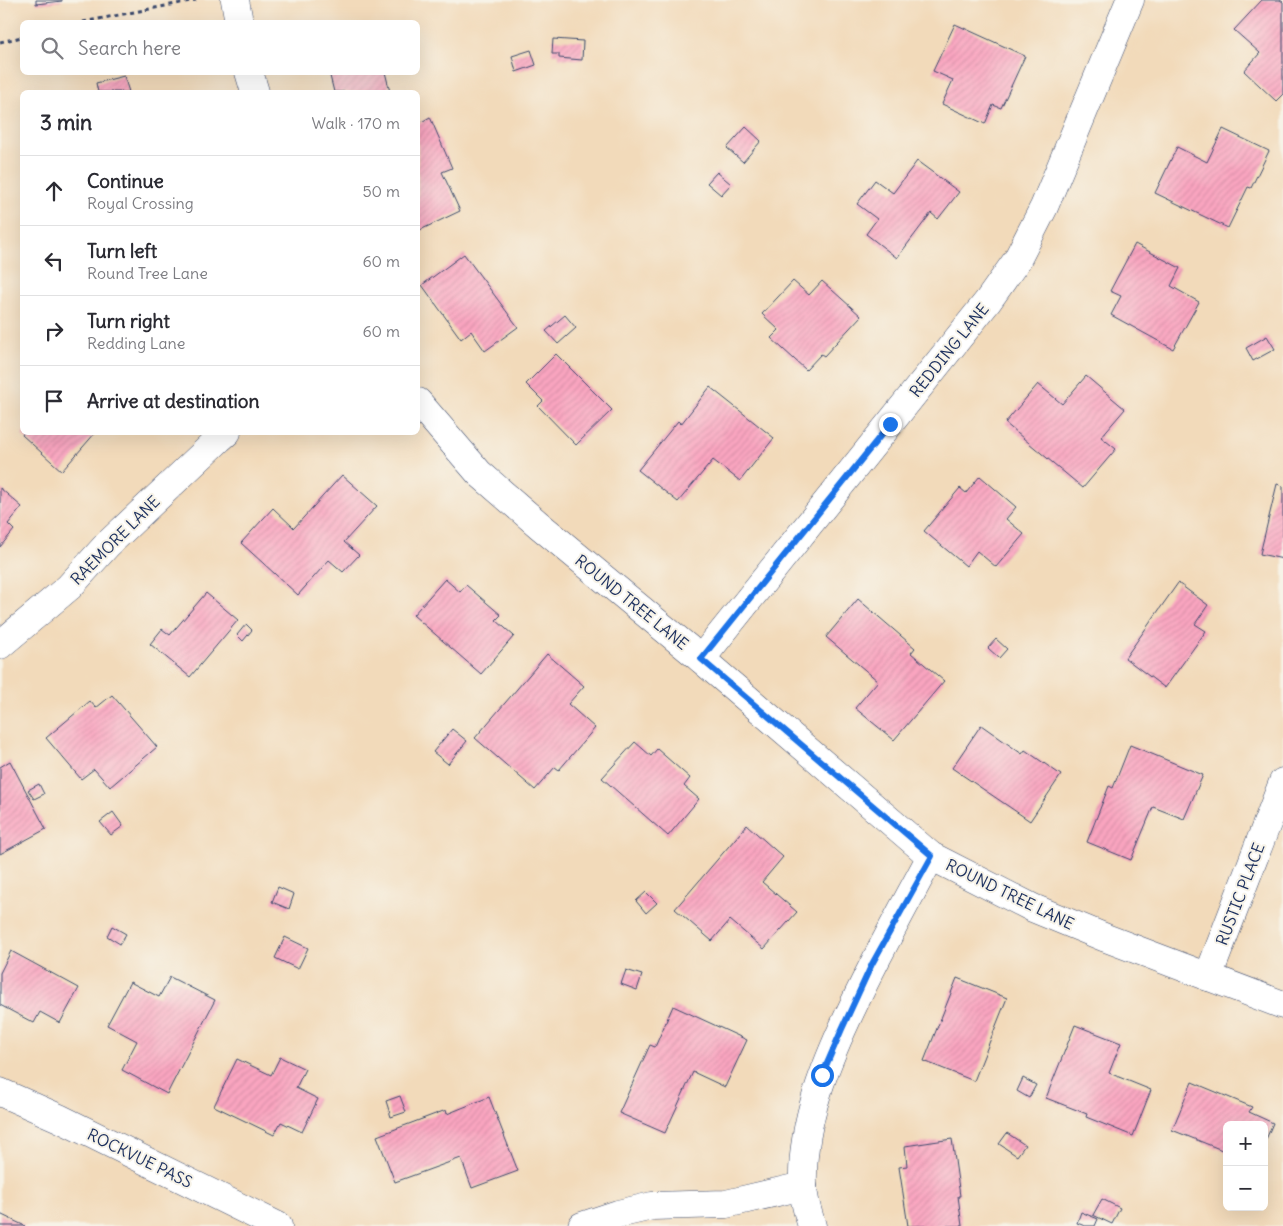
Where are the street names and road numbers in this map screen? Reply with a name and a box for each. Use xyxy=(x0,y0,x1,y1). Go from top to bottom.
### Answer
street label: REDDING LANE xyxy=(905,299,993,401)
street label: RAEMORE LANE xyxy=(66,491,164,589)
street label: ROUND TREE LANE xyxy=(571,550,693,654)
street label: RUSTIC PLACE xyxy=(1211,840,1269,948)
street label: ROUND TREE LANE xyxy=(943,854,1077,934)
street label: ROCKVUE PASS xyxy=(84,1124,196,1192)

